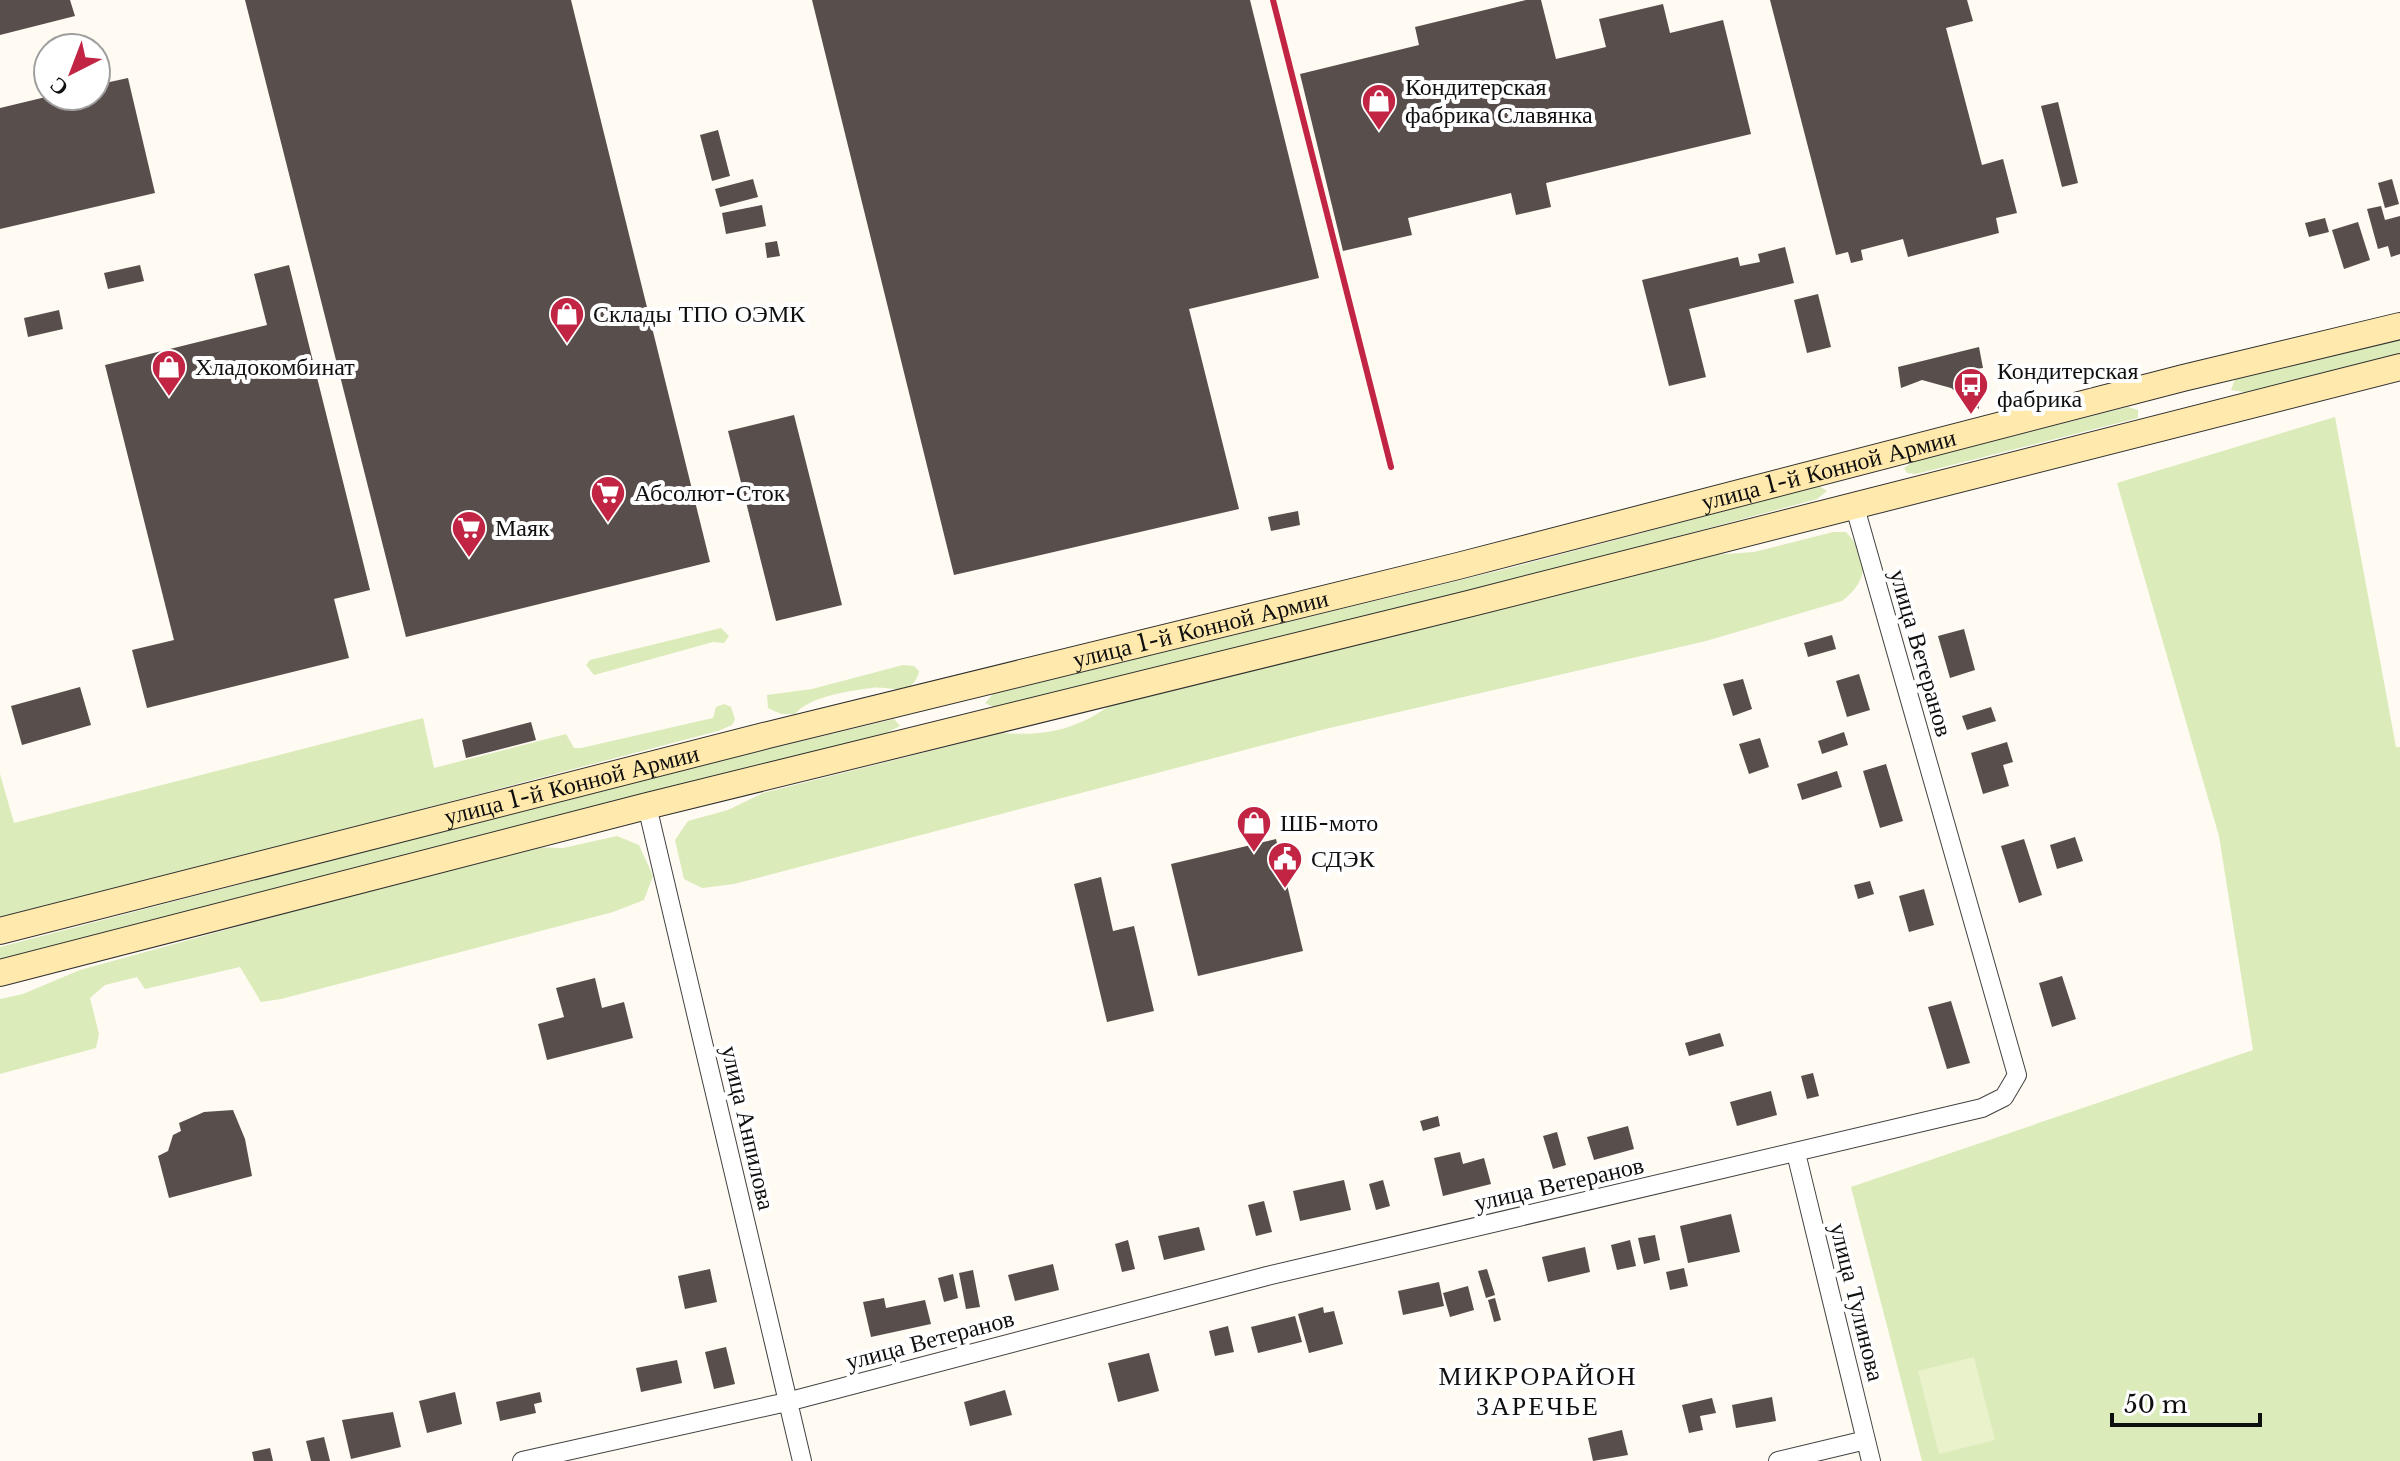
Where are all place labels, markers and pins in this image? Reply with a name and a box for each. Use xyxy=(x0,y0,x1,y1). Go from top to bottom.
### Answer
place label: Кондитерская фабрика Славянка xyxy=(1405,72,1593,129)
shop icon: Кондитерская фабрика Славянка xyxy=(1360,82,1398,132)
shop icon: Склады ТПО ОЭМК xyxy=(548,295,586,345)
place label: Склады ТПО ОЭМК xyxy=(593,299,806,328)
shop icon: Хладокомбинат xyxy=(150,348,188,398)
place label: Хладокомбинат xyxy=(195,352,355,381)
place label: Кондитерская фабрика xyxy=(1997,356,2139,413)
bus stop icon: Кондитерская фабрика xyxy=(1952,366,1990,416)
supermarket icon: Абсолют-Сток xyxy=(589,474,627,524)
place label: Абсолют-Сток xyxy=(634,478,786,507)
supermarket icon: Маяк xyxy=(450,509,488,559)
place label: Маяк xyxy=(495,513,550,542)
shop icon: ШБ-мото xyxy=(1235,804,1273,854)
place label: ШБ-мото xyxy=(1280,808,1378,837)
public building icon: СДЭК xyxy=(1266,840,1304,890)
place label: СДЭК xyxy=(1311,844,1376,873)

